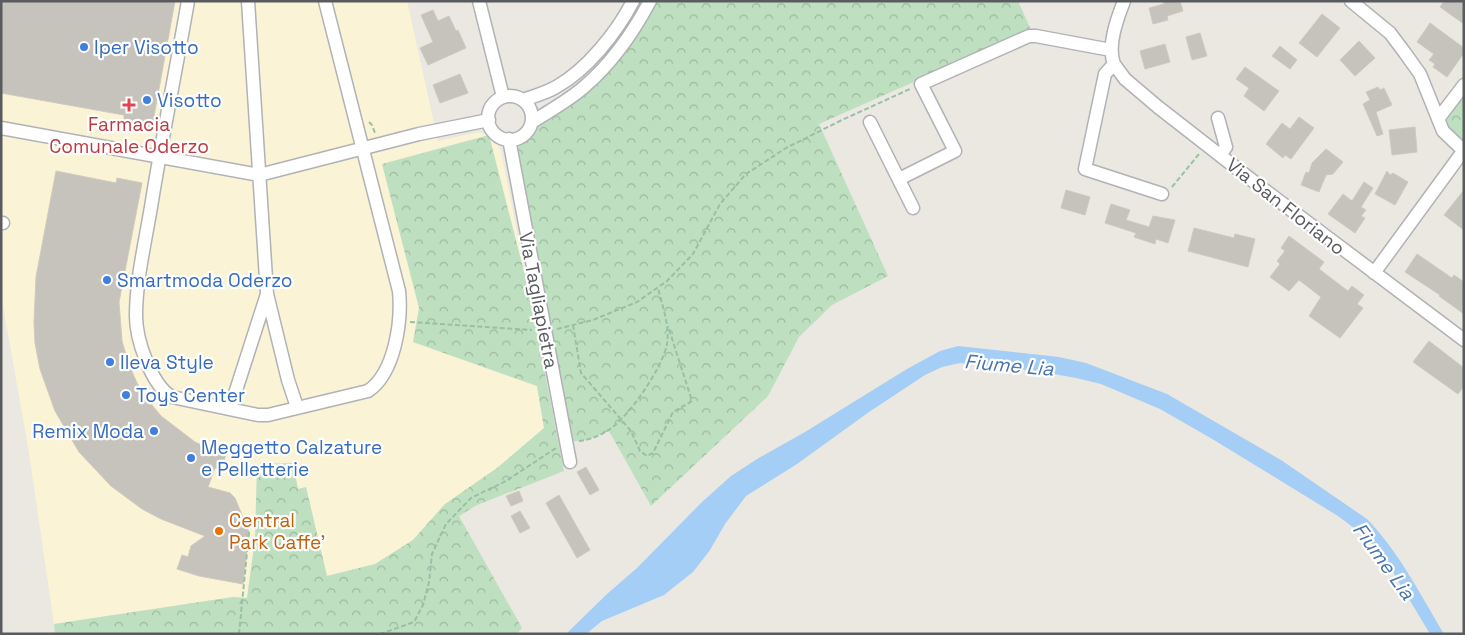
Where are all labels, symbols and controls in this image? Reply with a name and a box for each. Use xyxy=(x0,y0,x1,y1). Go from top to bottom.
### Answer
place label: Iper Visotto xyxy=(94,35,199,60)
marker: Iper Visotto xyxy=(78,41,90,53)
place label: Visotto xyxy=(157,88,222,113)
marker: Visotto xyxy=(141,94,153,106)
marker: Farmacia Comunale Oderzo xyxy=(123,99,135,111)
place label: Farmacia Comunale Oderzo xyxy=(49,112,209,159)
street label: Via San Floriano xyxy=(1221,152,1350,261)
street label: Via Tagliapietra xyxy=(513,230,564,371)
place label: Smartmoda Oderzo xyxy=(117,268,293,293)
marker: Smartmoda Oderzo xyxy=(101,274,113,286)
water label: Fiume Lia xyxy=(963,348,1055,382)
place label: Ileva Style xyxy=(120,350,214,375)
marker: Ileva Style xyxy=(104,356,116,368)
place label: Toys Center xyxy=(136,383,245,408)
marker: Toys Center xyxy=(120,389,132,401)
place label: Remix Moda xyxy=(32,419,144,444)
marker: Remix Moda xyxy=(148,425,160,437)
place label: Meggetto Calzature e Pelletterie xyxy=(201,435,382,482)
marker: Meggetto Calzature e Pelletterie xyxy=(185,452,197,464)
place label: Central Park Caffe' xyxy=(229,508,325,555)
water label: Fiume Lia xyxy=(1347,517,1421,605)
marker: Central Park Caffe' xyxy=(213,525,225,537)

